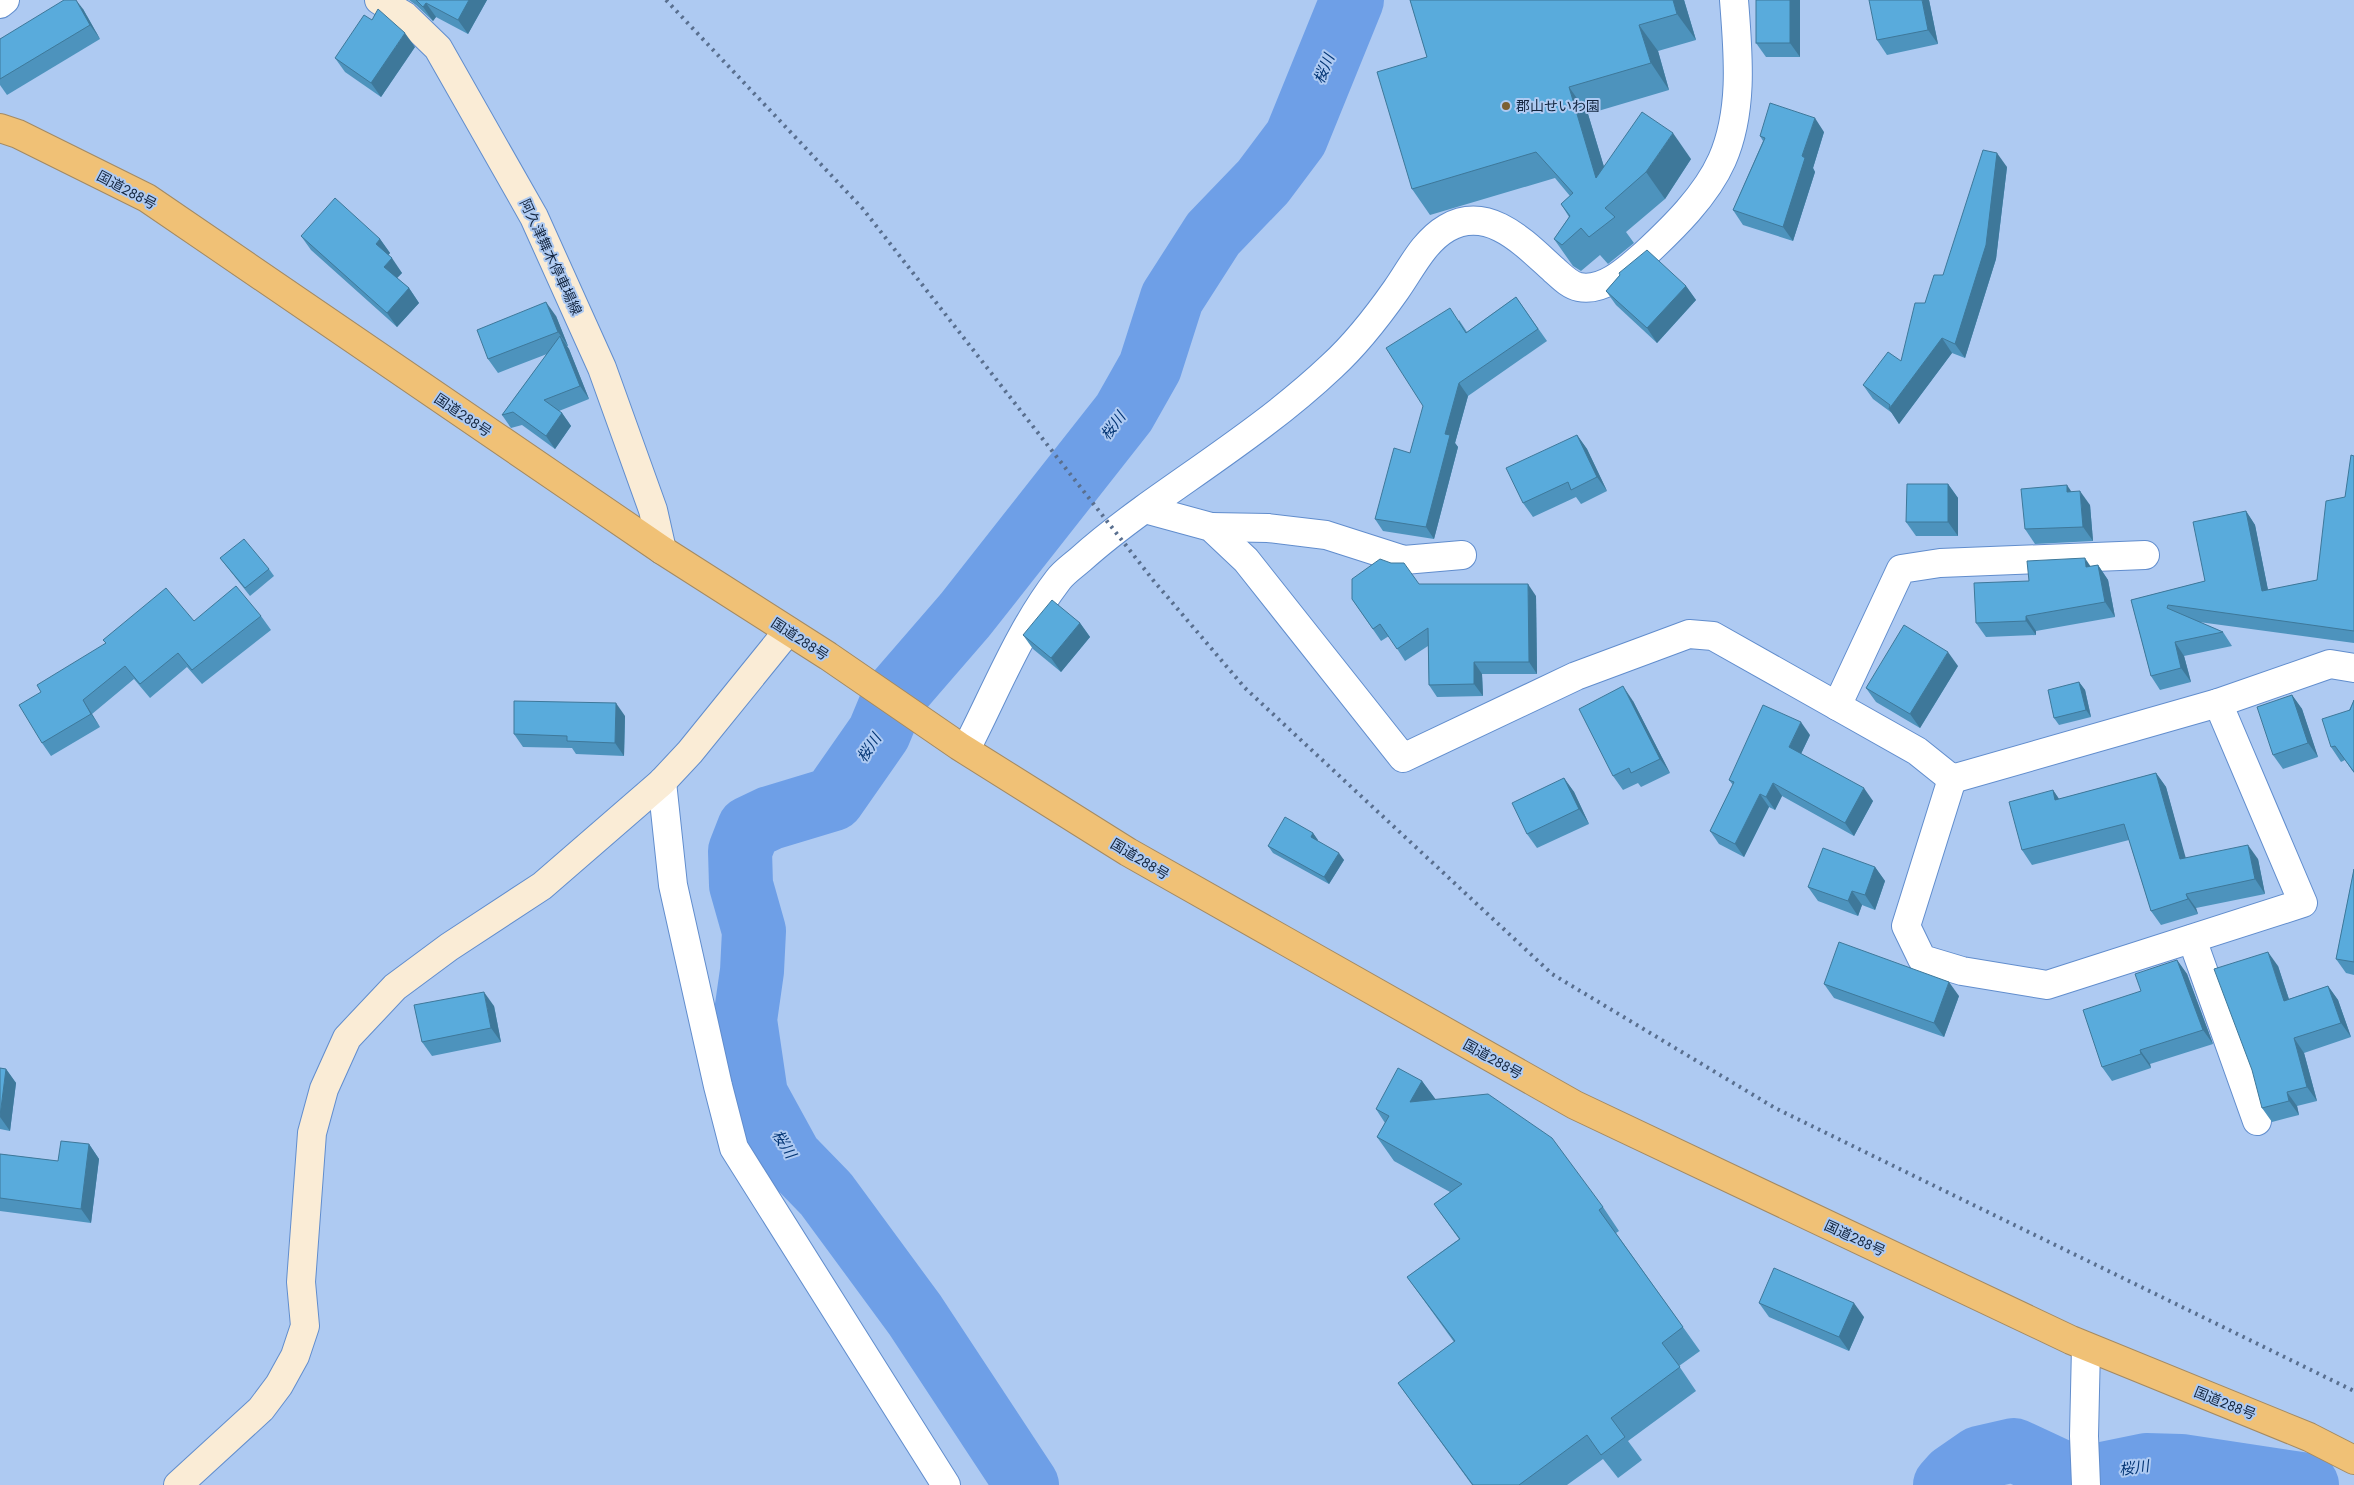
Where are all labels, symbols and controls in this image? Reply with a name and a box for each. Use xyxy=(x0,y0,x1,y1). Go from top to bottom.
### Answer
water label: 桜川 xyxy=(1308,49,1341,87)
place label: 郡山せいわ園 xyxy=(1516,96,1600,116)
marker: 郡山せいわ園 xyxy=(1500,100,1512,112)
street label: 国道288号 xyxy=(93,166,161,214)
street label: 阿久津舞木停車場線 xyxy=(515,196,587,318)
street label: 国道288号 xyxy=(430,388,496,442)
water label: 桜川 xyxy=(1095,406,1132,445)
street label: 国道288号 xyxy=(767,613,833,665)
water label: 桜川 xyxy=(851,728,888,767)
street label: 国道288号 xyxy=(1107,834,1173,884)
street label: 国道288号 xyxy=(1460,1034,1526,1084)
water label: 桜川 xyxy=(767,1125,802,1164)
street label: 国道288号 xyxy=(1821,1215,1889,1261)
street label: 国道288号 xyxy=(2191,1382,2259,1424)
water label: 桜川 xyxy=(2118,1455,2152,1481)

